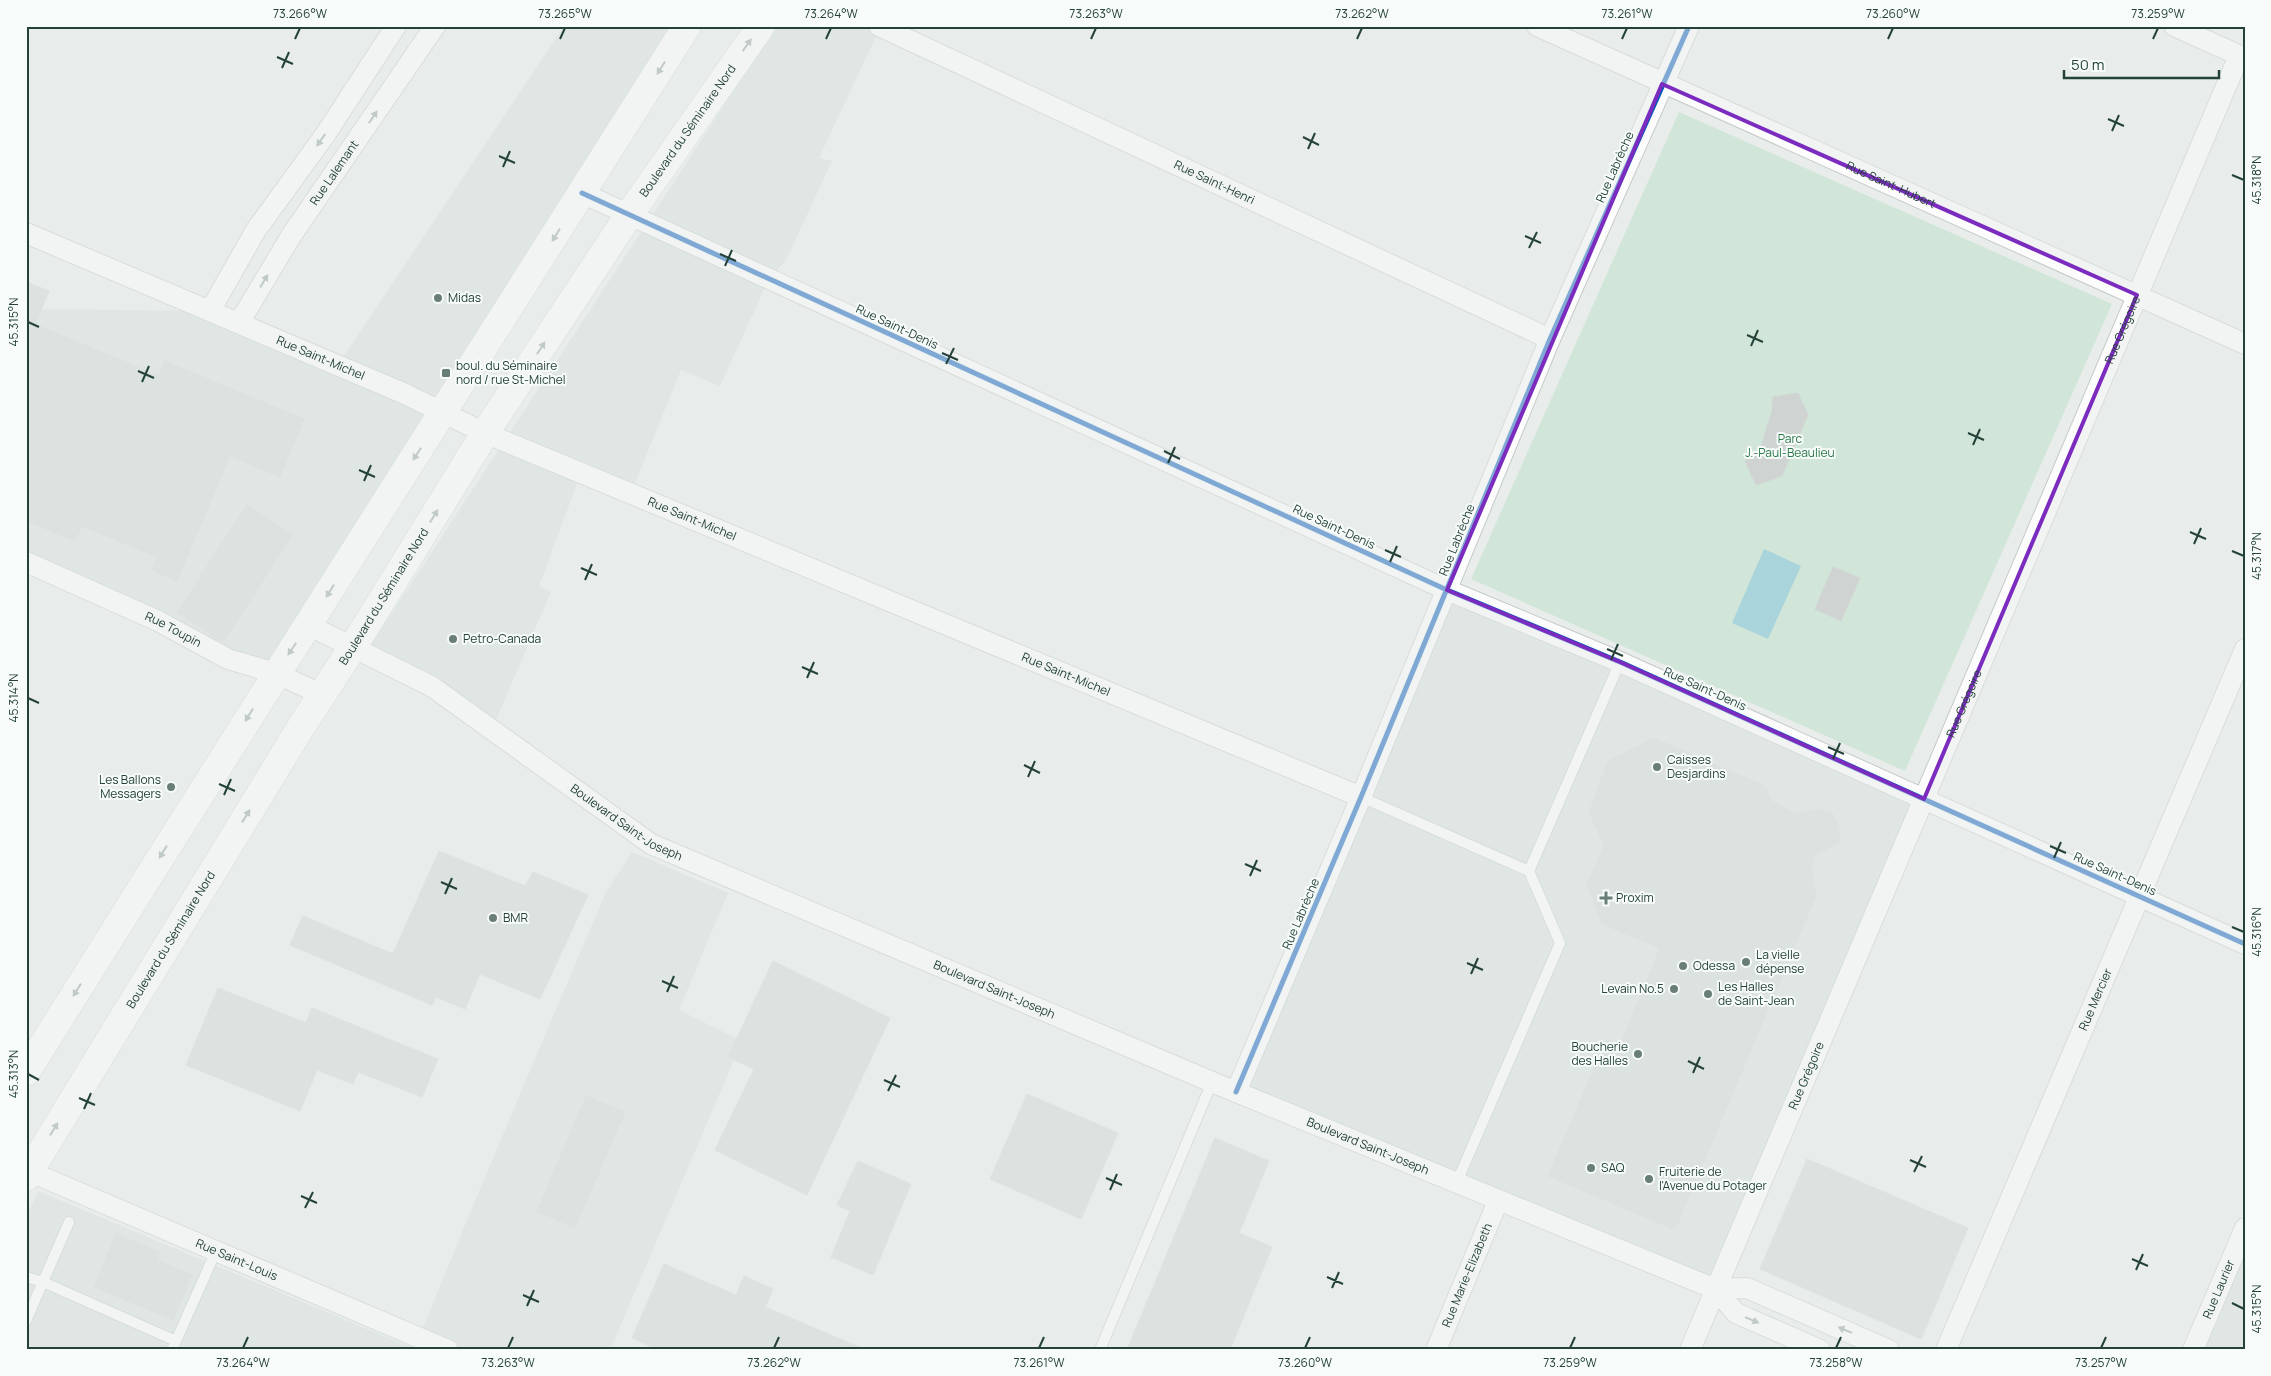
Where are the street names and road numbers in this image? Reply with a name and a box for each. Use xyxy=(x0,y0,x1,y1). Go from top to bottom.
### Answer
street label: Boulevard du Séminaire Nord xyxy=(635,61,740,200)
street label: Rue Labrèche xyxy=(1591,129,1638,205)
street label: Rue Lalemant xyxy=(306,136,362,208)
street label: Rue Saint-Henri xyxy=(1171,156,1258,208)
street label: Rue Saint-Hubert xyxy=(1844,157,1939,212)
street label: Rue Grégoire xyxy=(2100,293,2144,366)
street label: Rue Saint-Denis xyxy=(853,300,941,353)
street label: Rue Saint-Michel xyxy=(274,331,368,384)
street label: Rue Saint-Michel xyxy=(645,493,739,545)
street label: Rue Saint-Denis xyxy=(1290,500,1378,553)
street label: Rue Labrèche xyxy=(1434,501,1479,578)
street label: Boulevard du Séminaire Nord xyxy=(335,525,432,668)
street label: Rue Toupin xyxy=(142,607,205,651)
street label: Rue Saint-Michel xyxy=(1019,648,1113,700)
street label: Rue Saint-Denis xyxy=(1661,663,1749,714)
street label: Rue Grégoire xyxy=(1942,667,1986,740)
street label: Boulevard Saint-Joseph xyxy=(567,780,685,864)
street label: Rue Saint-Denis xyxy=(2071,848,2159,899)
street label: Boulevard du Séminaire Nord xyxy=(122,868,219,1011)
street label: Rue Labrèche xyxy=(1278,875,1323,952)
street label: Boulevard Saint-Joseph xyxy=(931,956,1058,1023)
street label: Rue Mercier xyxy=(2074,965,2116,1033)
street label: Rue Grégoire xyxy=(1784,1039,1828,1112)
street label: Boulevard Saint-Joseph xyxy=(1304,1113,1432,1178)
street label: Rue Marie-Elizabeth xyxy=(1437,1220,1496,1330)
street label: Rue Saint-Louis xyxy=(193,1234,280,1284)
street label: Rue Laurier xyxy=(2198,1256,2239,1321)

